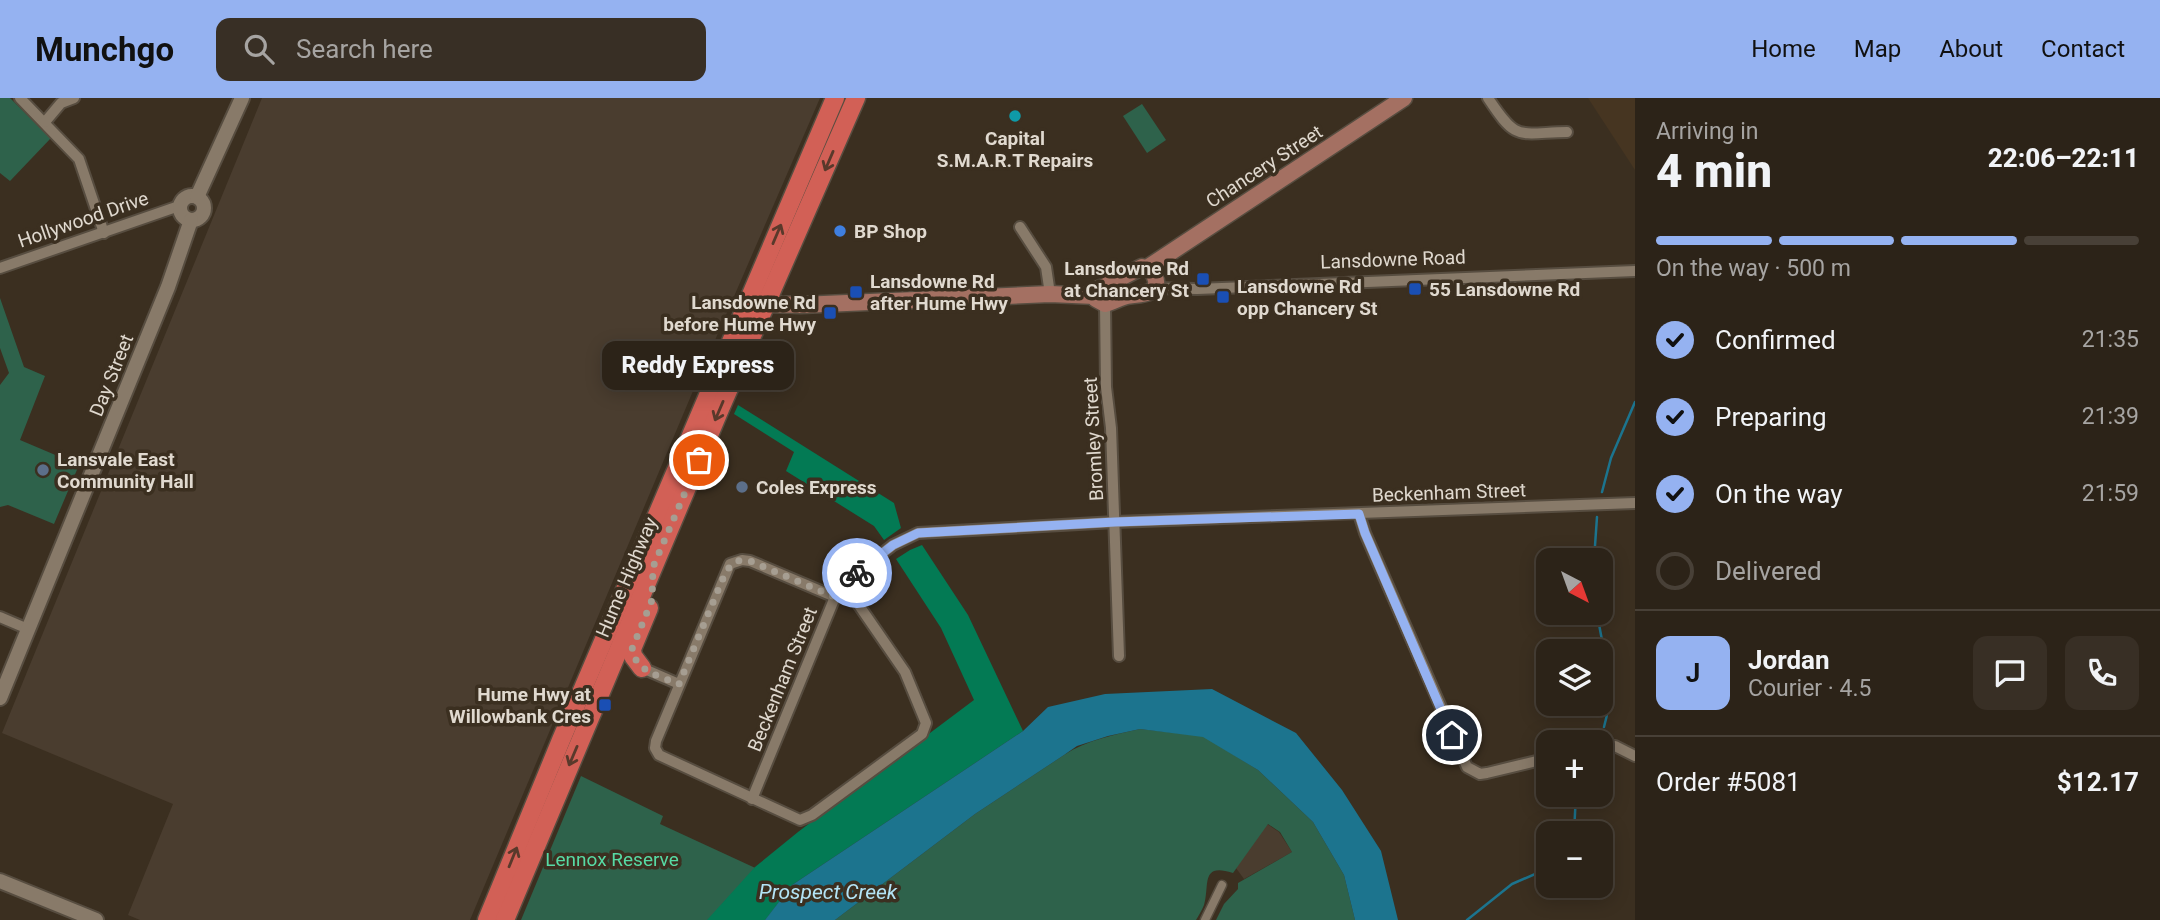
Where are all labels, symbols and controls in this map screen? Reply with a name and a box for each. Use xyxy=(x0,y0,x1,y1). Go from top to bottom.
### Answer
search box xyxy=(216,18,706,81)
text: Munchgo xyxy=(35,30,174,69)
icon: search xyxy=(240,30,278,68)
text: Search here xyxy=(296,34,433,64)
text: Home xyxy=(1751,35,1816,63)
text: Map xyxy=(1854,35,1901,63)
text: About xyxy=(1939,35,2003,63)
text: Contact xyxy=(2041,35,2125,63)
marker: Capital S.M.A.R.T Repairs xyxy=(1007,108,1023,124)
text: Arriving in xyxy=(1656,118,1759,145)
street label: Chancery Street xyxy=(1202,120,1327,213)
place label: Capital S.M.A.R.T Repairs xyxy=(937,127,1093,172)
text: 22:06–22:11 xyxy=(1988,143,2139,173)
text: 4 min xyxy=(1656,144,1772,198)
one-way arrow xyxy=(822,149,835,171)
street label: Hollywood Drive xyxy=(15,186,152,253)
place label: BP Shop xyxy=(854,220,927,243)
one-way arrow xyxy=(771,223,784,245)
marker: BP Shop xyxy=(832,223,848,239)
street label: Lansdowne Road xyxy=(1320,245,1466,274)
text: On the way · 500 m xyxy=(1656,255,1851,282)
place label: Lansdowne Rd at Chancery St xyxy=(1064,257,1190,302)
place label: Lansdowne Rd after Hume Hwy xyxy=(870,270,1008,315)
marker: Lansdowne Rd at Chancery St xyxy=(1195,271,1211,287)
place label: Lansdowne Rd opp Chancery St xyxy=(1237,275,1378,320)
place label: 55 Lansdowne Rd xyxy=(1429,278,1580,301)
marker: 55 Lansdowne Rd xyxy=(1407,281,1423,297)
marker: Lansdowne Rd after Hume Hwy xyxy=(848,284,864,300)
marker: Lansdowne Rd opp Chancery St xyxy=(1215,289,1231,305)
place label: Lansdowne Rd before Hume Hwy xyxy=(663,291,816,336)
marker: Lansdowne Rd before Hume Hwy xyxy=(822,305,838,321)
icon: check xyxy=(1656,321,1694,359)
text: Confirmed xyxy=(1715,325,1836,355)
text: 21:35 xyxy=(2082,326,2139,353)
street label: Day Street xyxy=(85,331,138,420)
callout: Reddy Express xyxy=(603,341,795,390)
text: Reddy Express xyxy=(622,352,774,379)
street label: Bromley Street xyxy=(1079,376,1108,501)
icon: check xyxy=(1656,398,1694,436)
one-way arrow xyxy=(712,400,725,422)
text: Preparing xyxy=(1715,402,1827,432)
text: 21:39 xyxy=(2082,403,2139,430)
pin xyxy=(669,430,729,490)
icon: bag xyxy=(680,441,718,479)
place label: Lansvale East Community Hall xyxy=(57,448,194,493)
marker: Lansvale East Community Hall xyxy=(35,462,51,478)
icon: check xyxy=(1656,475,1694,513)
place label: Coles Express xyxy=(756,476,877,499)
street label: Beckenham Street xyxy=(1372,478,1526,507)
marker: Coles Express xyxy=(734,479,750,495)
text: On the way xyxy=(1715,479,1843,509)
text: 21:59 xyxy=(2082,480,2139,507)
street label: Hume Highway xyxy=(591,514,662,641)
courier xyxy=(822,538,892,608)
north arrow xyxy=(1536,548,1614,625)
map controls xyxy=(1536,548,1613,898)
icon: bike xyxy=(838,554,876,592)
text: Delivered xyxy=(1715,556,1822,586)
street label: Beckenham Street xyxy=(743,603,822,755)
button: chat xyxy=(1973,636,2047,710)
button: phone xyxy=(2065,636,2139,710)
button: layers xyxy=(1536,639,1613,716)
text: Jordan xyxy=(1748,645,1830,675)
text: J xyxy=(1686,658,1700,688)
text: Courier · 4.5 xyxy=(1748,675,1871,702)
place label: Hume Hwy at Willowbank Cres xyxy=(449,683,592,728)
marker: Hume Hwy at Willowbank Cres xyxy=(597,697,613,713)
pin xyxy=(1422,705,1482,765)
icon: home xyxy=(1433,716,1471,754)
button: + xyxy=(1536,730,1613,807)
one-way arrow xyxy=(566,745,579,767)
text: Order #5081 xyxy=(1656,767,1801,797)
text: $12.17 xyxy=(2057,767,2139,797)
button: − xyxy=(1536,821,1613,898)
one-way arrow xyxy=(507,846,520,868)
park label: Lennox Reserve xyxy=(545,848,679,871)
water label: Prospect Creek xyxy=(759,880,898,904)

